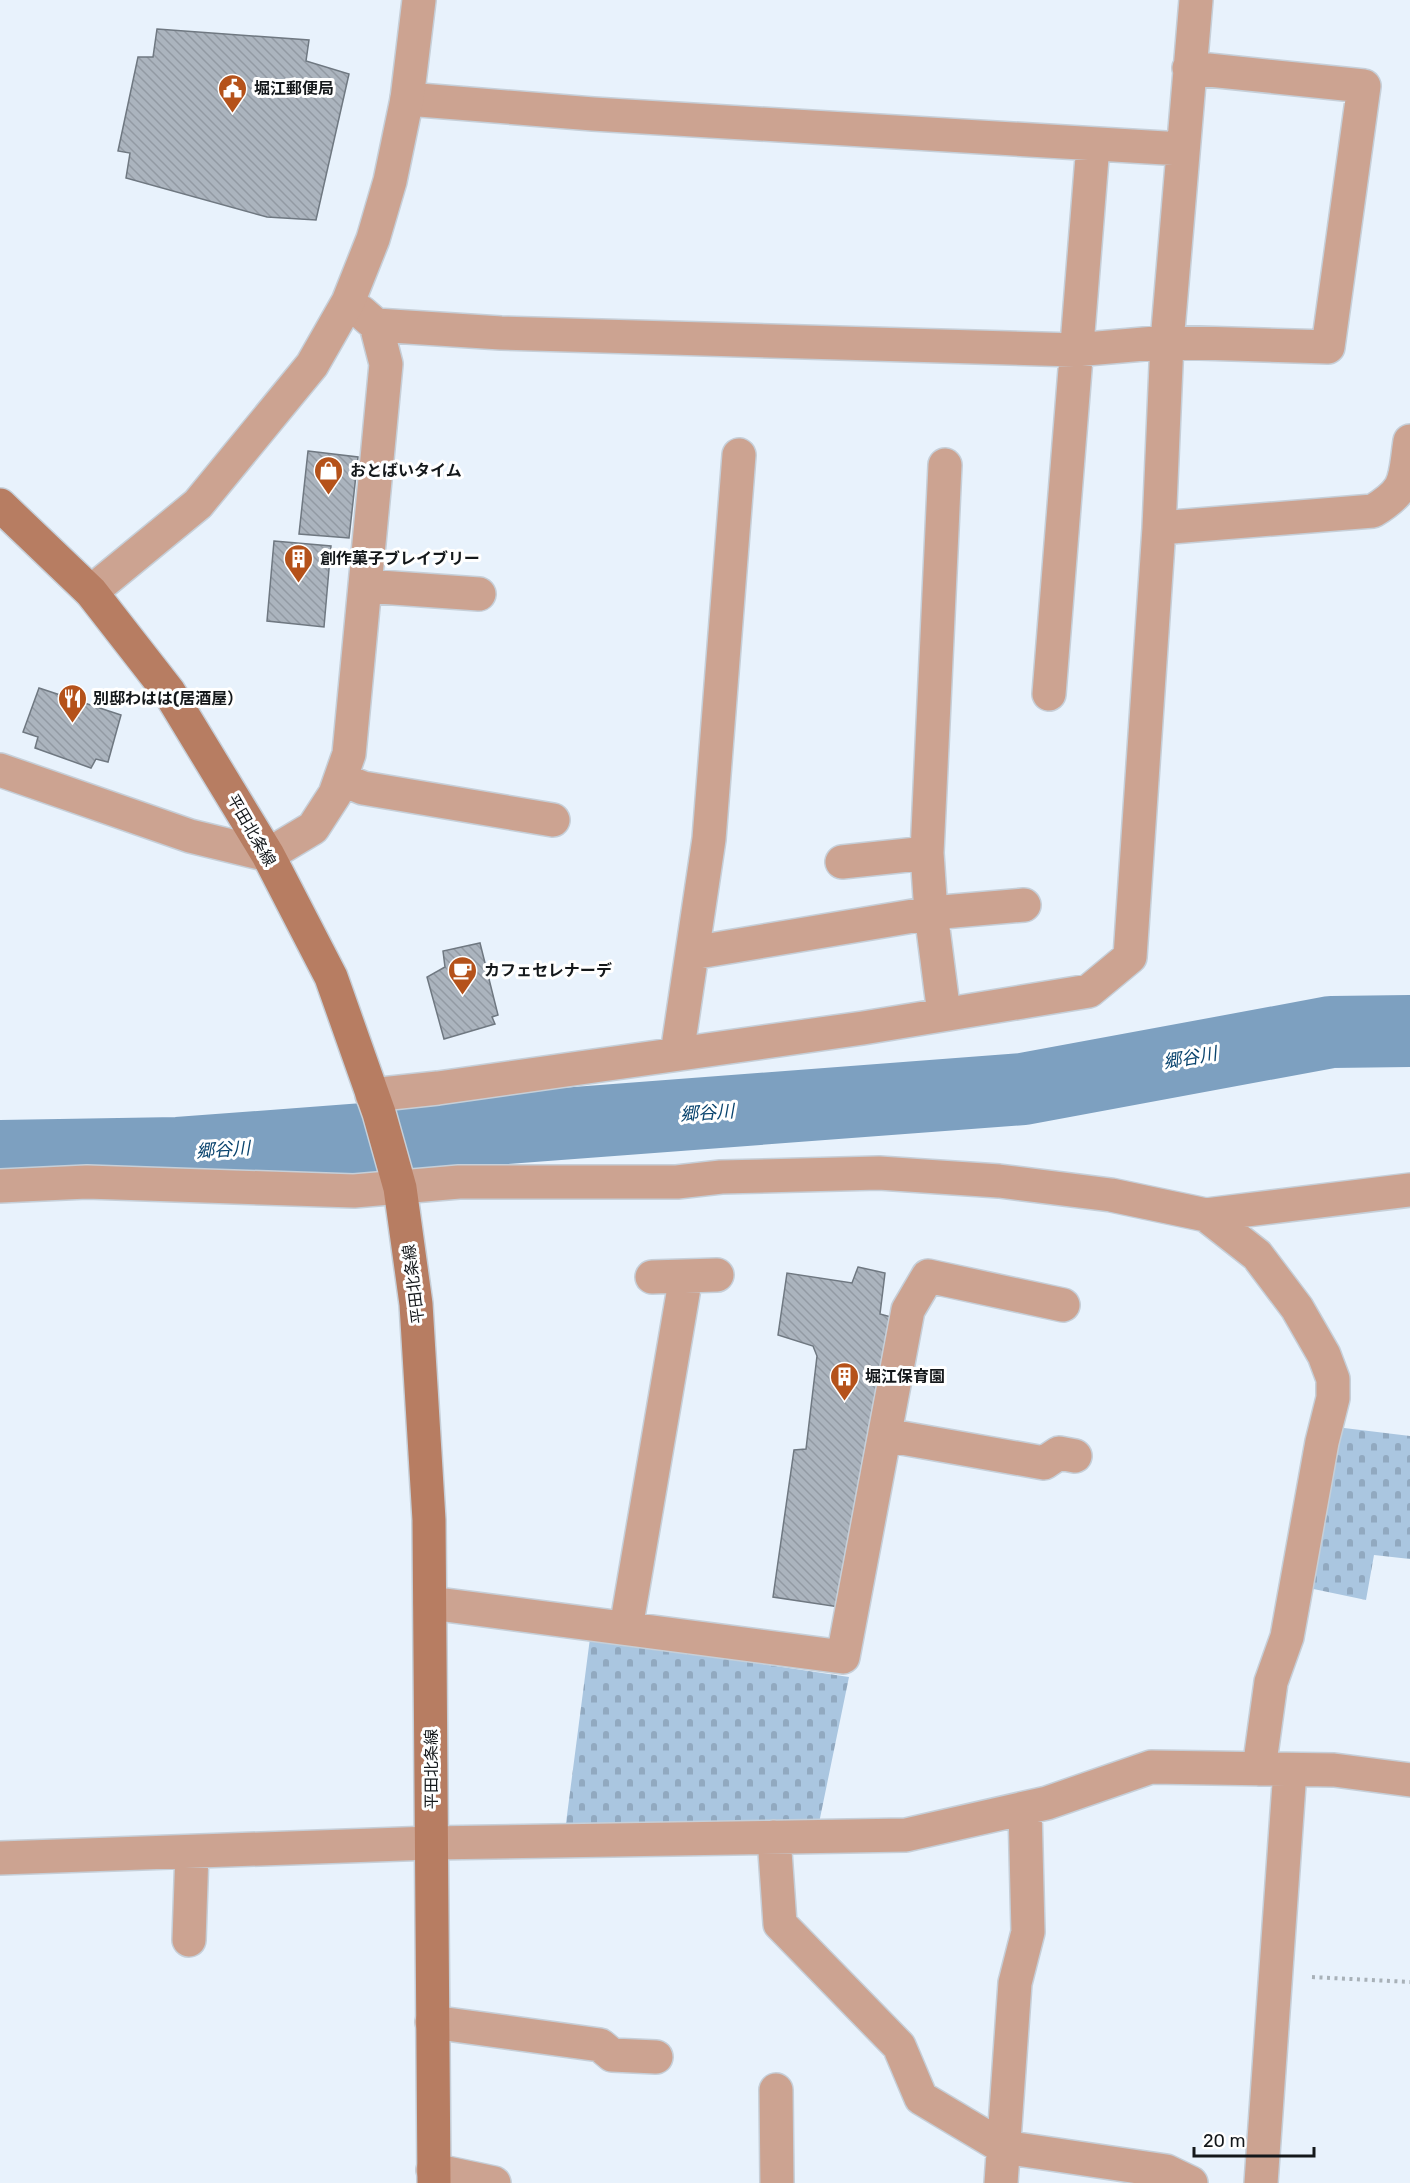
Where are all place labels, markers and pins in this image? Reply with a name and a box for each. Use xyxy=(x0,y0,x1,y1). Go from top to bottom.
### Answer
public building icon: 堀江郵便局 xyxy=(217,72,249,114)
place label: 堀江郵便局 xyxy=(254,79,334,98)
shop icon: おとばいタイム xyxy=(313,454,345,496)
place label: おとばいタイム xyxy=(350,461,462,480)
building icon: 創作菓子ブレイブリー xyxy=(283,542,315,584)
place label: 創作菓子ブレイブリー xyxy=(320,549,480,568)
restaurant icon: 別邸わはは(居酒屋） xyxy=(56,682,88,724)
place label: 別邸わはは(居酒屋） xyxy=(93,689,243,708)
cafe icon: カフェセレナーデ xyxy=(447,954,479,996)
place label: カフェセレナーデ xyxy=(484,961,612,980)
building icon: 堀江保育園 xyxy=(828,1360,860,1402)
place label: 堀江保育園 xyxy=(865,1367,945,1386)

